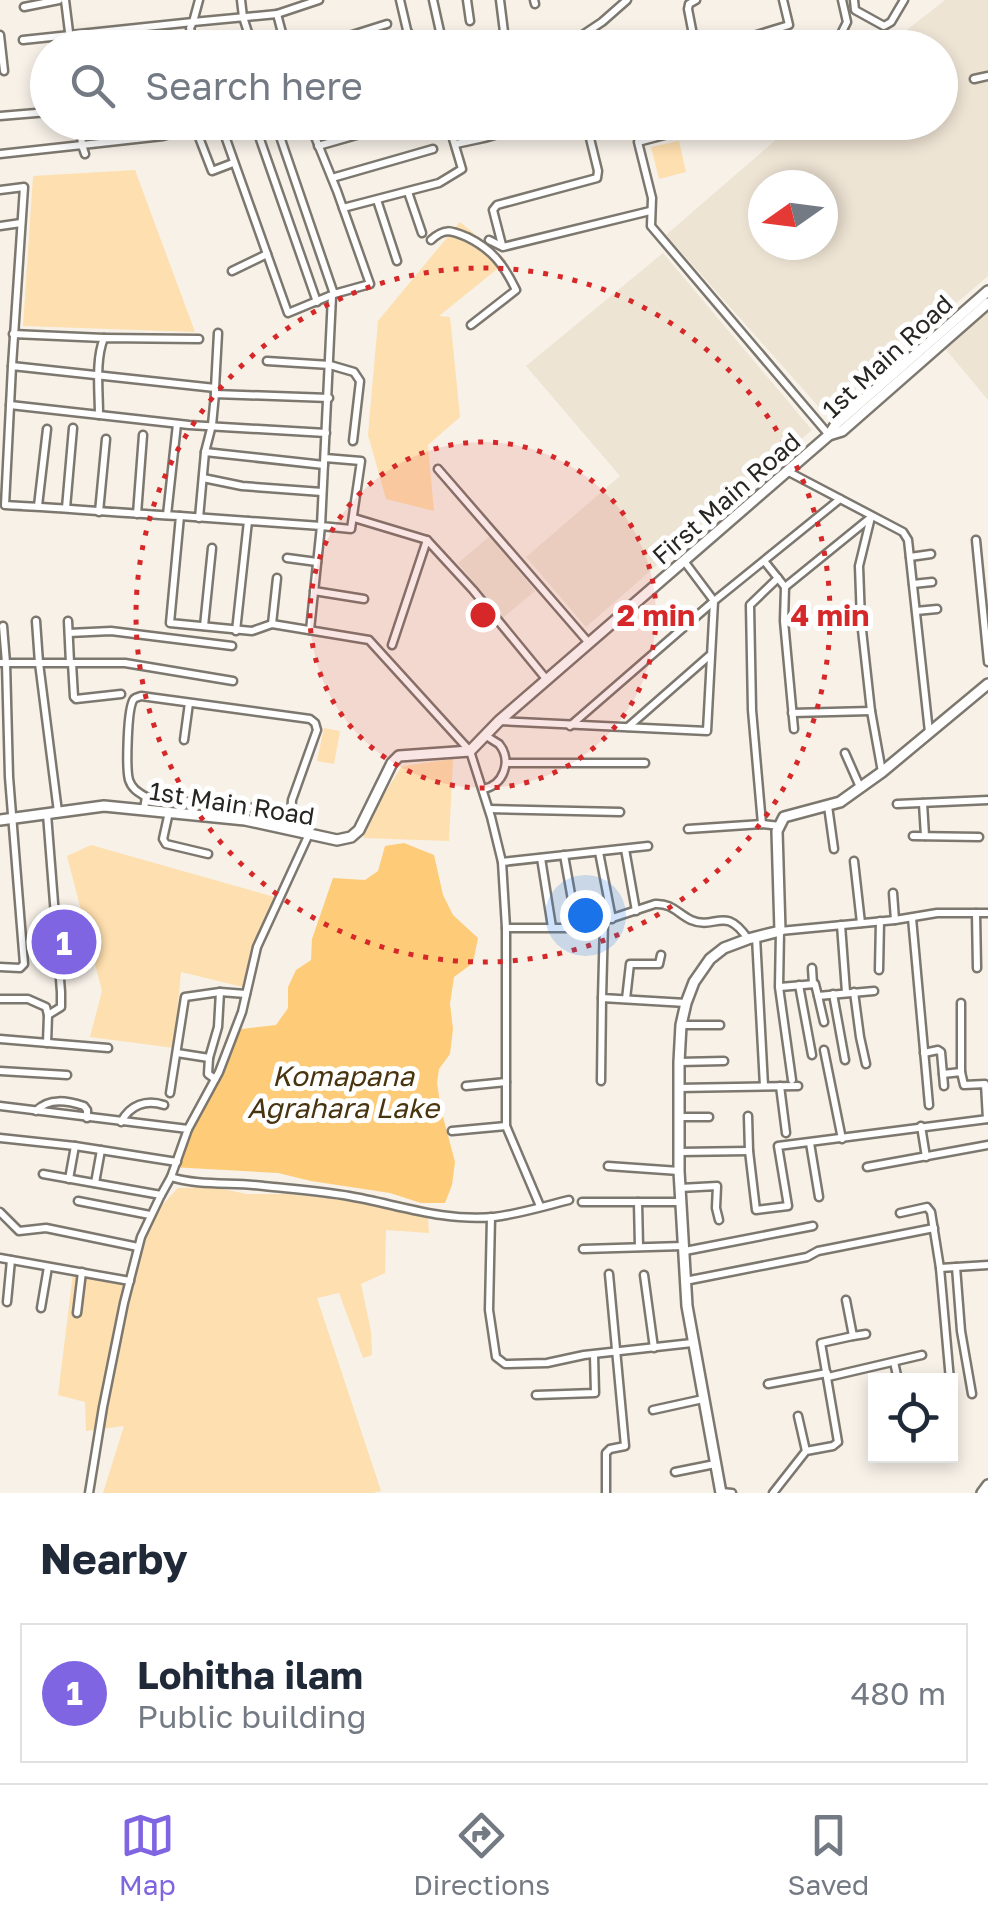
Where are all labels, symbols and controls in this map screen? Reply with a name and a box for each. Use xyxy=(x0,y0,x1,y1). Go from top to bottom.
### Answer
search box xyxy=(30,30,958,140)
icon: search xyxy=(65,58,120,113)
text: Search here xyxy=(145,63,363,108)
north arrow xyxy=(748,170,838,260)
street label: 1st Main Road xyxy=(815,288,959,424)
street label: First Main Road xyxy=(646,425,806,571)
centre of rings xyxy=(465,597,501,633)
text: 2 min xyxy=(617,597,695,633)
text: 4 min xyxy=(791,597,869,633)
street label: 1st Main Road xyxy=(147,775,317,831)
your location xyxy=(560,890,611,941)
pin: 1 xyxy=(32,904,96,980)
water label: Komapana Agrahara Lake xyxy=(247,1059,441,1124)
map controls xyxy=(868,1373,958,1463)
button: locate xyxy=(868,1373,958,1463)
text: Nearby xyxy=(40,1533,188,1583)
text: Lohitha ilam xyxy=(137,1652,363,1697)
text: 1 xyxy=(66,1674,83,1712)
text: 480 m xyxy=(851,1674,946,1712)
text: Public building xyxy=(137,1697,366,1735)
tab: Map xyxy=(119,1808,176,1901)
tab: Directions xyxy=(413,1808,550,1901)
tab: Saved xyxy=(787,1808,869,1901)

